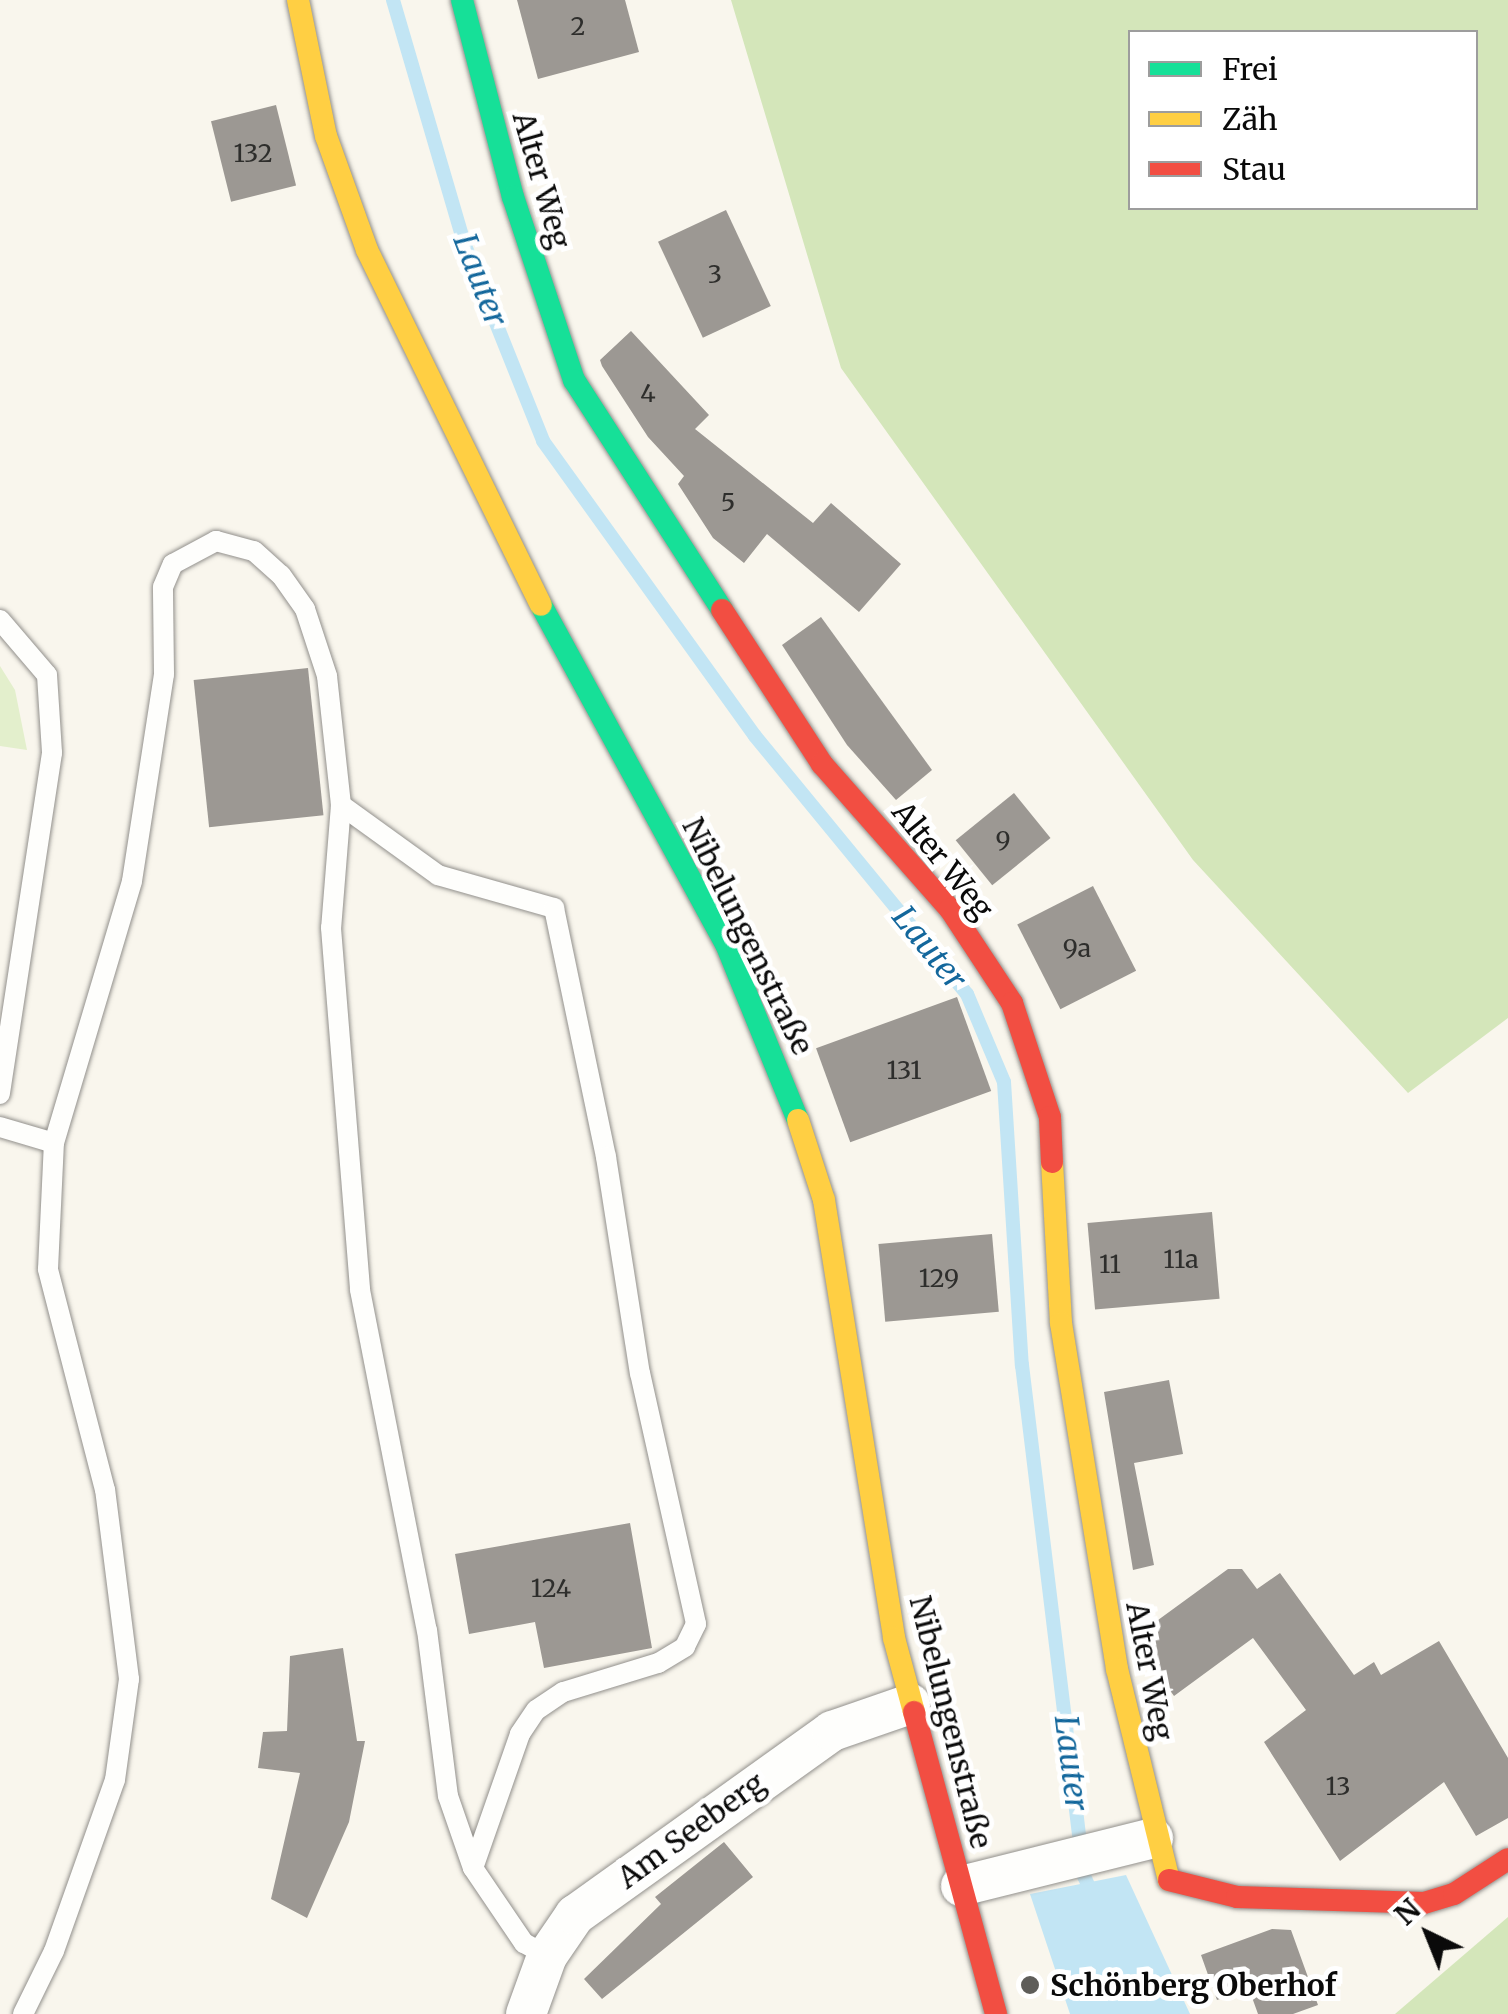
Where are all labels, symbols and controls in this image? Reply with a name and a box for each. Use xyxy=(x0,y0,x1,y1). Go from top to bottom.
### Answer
house number: 2 xyxy=(571,11,585,41)
legend xyxy=(1128,30,1478,210)
text: Frei xyxy=(1222,50,1278,88)
text: Zäh xyxy=(1222,100,1278,138)
street label: Alter Weg xyxy=(505,108,579,252)
house number: 132 xyxy=(234,138,272,168)
text: Stau xyxy=(1222,150,1286,188)
water label: Lauter xyxy=(445,228,515,332)
house number: 3 xyxy=(708,259,722,289)
house number: 4 xyxy=(640,378,656,408)
house number: 5 xyxy=(721,487,735,517)
street label: Alter Weg xyxy=(885,794,1001,926)
street label: Nibelungenstraße xyxy=(675,812,821,1060)
house number: 9 xyxy=(995,825,1011,855)
water label: Lauter xyxy=(884,899,974,997)
house number: 9a xyxy=(1063,933,1091,963)
house number: 131 xyxy=(886,1055,922,1085)
house number: 11a xyxy=(1163,1244,1199,1274)
house number: 11 xyxy=(1099,1249,1121,1279)
house number: 129 xyxy=(919,1263,959,1293)
house number: 124 xyxy=(531,1573,571,1603)
street label: Nibelungenstraße xyxy=(902,1592,1000,1852)
street label: Alter Weg xyxy=(1119,1599,1181,1743)
water label: Lauter xyxy=(1046,1713,1096,1813)
street label: Am Seeberg xyxy=(610,1764,772,1896)
house number: 13 xyxy=(1326,1771,1350,1801)
north arrow xyxy=(1378,1884,1478,1984)
text: N xyxy=(1387,1891,1428,1933)
place label: Schönberg Oberhof xyxy=(1050,1967,1336,2003)
marker: Schönberg Oberhof xyxy=(1019,1974,1041,1996)

